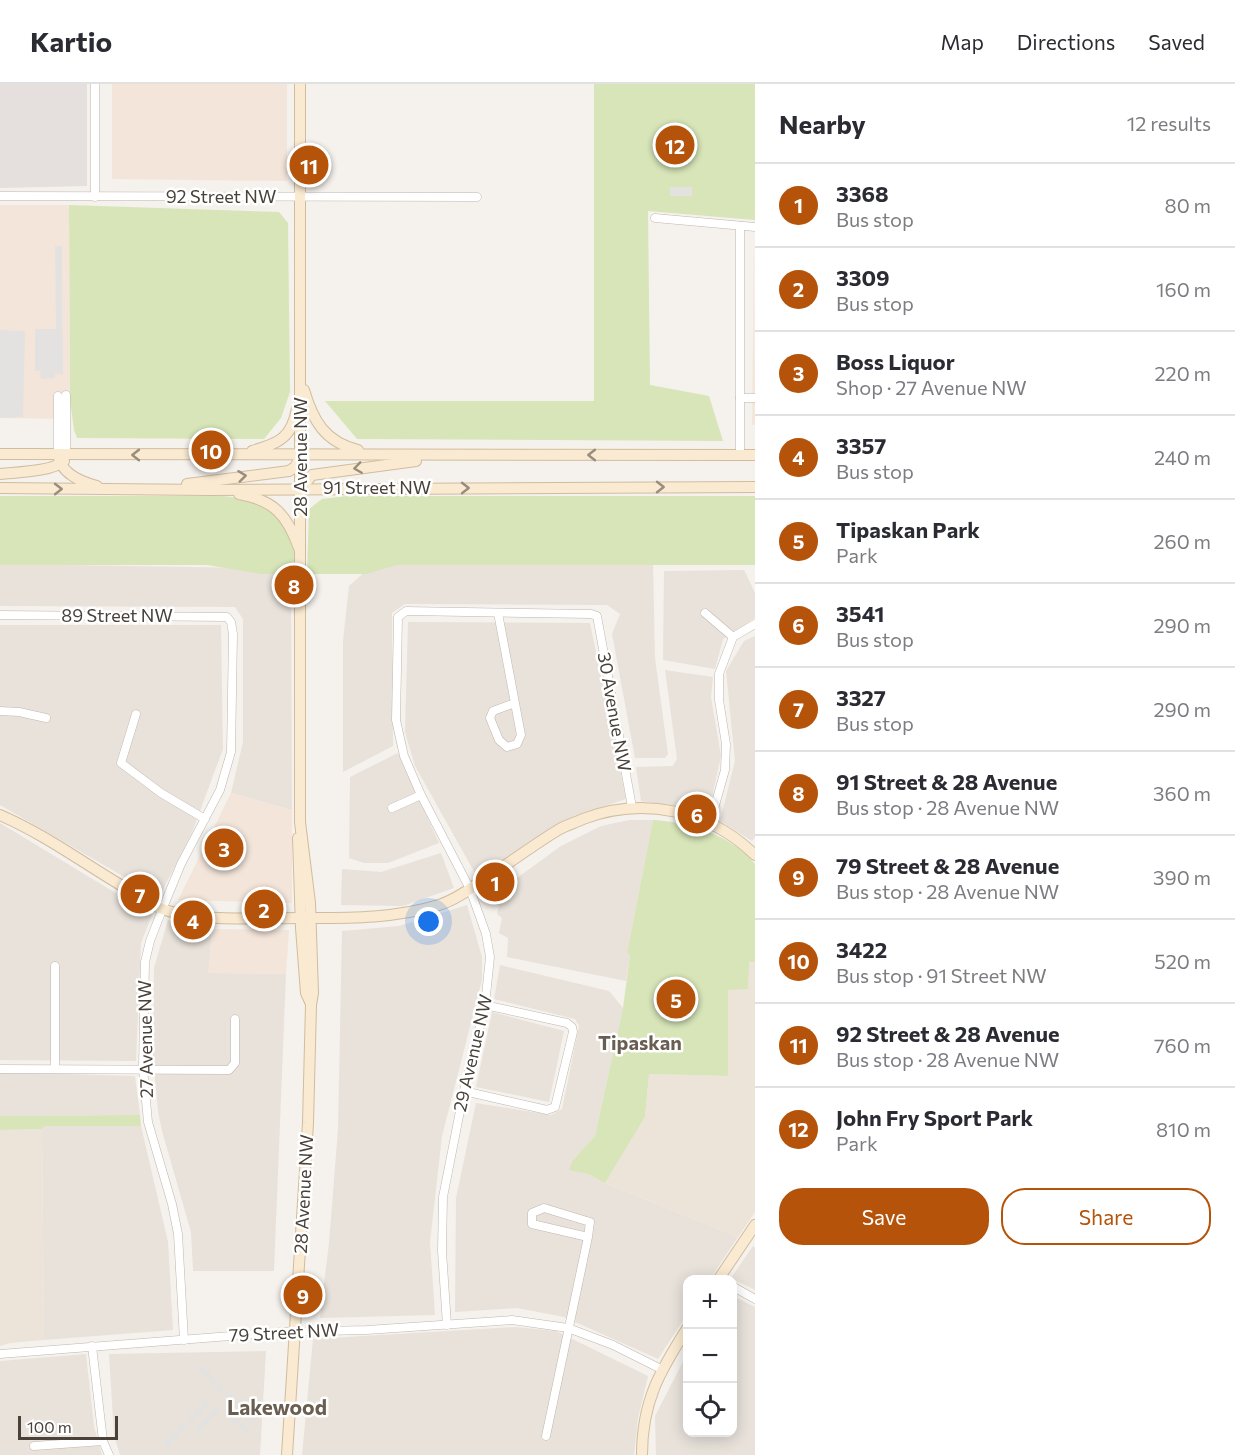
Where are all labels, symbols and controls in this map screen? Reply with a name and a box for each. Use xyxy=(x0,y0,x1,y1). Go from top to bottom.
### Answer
text: Kartio xyxy=(30,24,112,58)
text: Map xyxy=(941,29,984,54)
text: Directions xyxy=(1017,29,1115,54)
text: Saved xyxy=(1148,29,1205,54)
text: Nearby xyxy=(779,108,866,139)
text: 12 results xyxy=(1127,111,1211,135)
pin: 12 xyxy=(656,122,694,168)
pin: 11 xyxy=(290,142,328,188)
text: 3368 xyxy=(836,180,889,207)
street label: 92 Street NW xyxy=(166,185,276,207)
text: 1 xyxy=(794,193,803,217)
text: 80 m xyxy=(1165,193,1211,217)
text: Bus stop xyxy=(836,207,914,231)
text: 3309 xyxy=(836,264,890,291)
text: 2 xyxy=(793,277,804,301)
text: 160 m xyxy=(1156,277,1211,301)
text: Bus stop xyxy=(836,291,914,315)
text: Boss Liquor xyxy=(836,348,955,375)
text: 3 xyxy=(793,361,804,385)
text: 220 m xyxy=(1155,361,1211,385)
text: Shop · 27 Avenue NW xyxy=(836,375,1027,399)
street label: 28 Avenue NW xyxy=(289,397,311,517)
pin: 10 xyxy=(192,428,230,472)
text: 3357 xyxy=(836,432,886,459)
text: 4 xyxy=(792,445,805,469)
text: 240 m xyxy=(1154,445,1211,469)
one-way arrow xyxy=(131,449,140,461)
one-way arrow xyxy=(587,449,596,461)
text: Bus stop xyxy=(836,459,914,483)
one-way arrow xyxy=(353,462,363,474)
one-way arrow xyxy=(237,471,247,483)
street label: 91 Street NW xyxy=(323,476,431,498)
one-way arrow xyxy=(655,481,664,494)
one-way arrow xyxy=(460,482,469,494)
one-way arrow xyxy=(54,483,63,495)
text: Tipaskan Park xyxy=(836,516,980,543)
text: 5 xyxy=(793,529,804,553)
text: 260 m xyxy=(1153,529,1211,553)
text: Park xyxy=(836,543,878,567)
pin: 8 xyxy=(274,562,314,608)
text: 3541 xyxy=(836,600,884,627)
street label: 89 Street NW xyxy=(61,604,173,626)
text: 6 xyxy=(792,613,805,637)
text: 290 m xyxy=(1153,613,1211,637)
text: Bus stop xyxy=(836,627,914,651)
street label: 30 Avenue NW xyxy=(594,650,636,773)
text: 3327 xyxy=(836,684,886,711)
text: 7 xyxy=(793,697,804,721)
text: 290 m xyxy=(1153,697,1211,721)
text: Bus stop xyxy=(836,711,914,735)
text: 91 Street & 28 Avenue xyxy=(836,768,1057,795)
text: 8 xyxy=(792,781,805,805)
text: 360 m xyxy=(1153,781,1211,805)
pin: 6 xyxy=(678,792,716,836)
text: Bus stop · 28 Avenue NW xyxy=(836,795,1059,819)
pin: 3 xyxy=(204,826,244,870)
text: 79 Street & 28 Avenue xyxy=(836,852,1059,879)
pin: 1 xyxy=(476,860,514,904)
text: 9 xyxy=(792,865,805,889)
text: 390 m xyxy=(1153,865,1211,889)
pin: 7 xyxy=(120,872,160,916)
text: Bus stop · 28 Avenue NW xyxy=(836,879,1059,903)
pin: 2 xyxy=(244,886,284,932)
pin: 4 xyxy=(174,898,212,942)
your location xyxy=(414,907,443,936)
text: 3422 xyxy=(836,936,887,963)
text: 10 xyxy=(787,949,810,973)
text: 520 m xyxy=(1154,949,1211,973)
text: Bus stop · 91 Street NW xyxy=(836,963,1047,987)
pin: 5 xyxy=(656,976,696,1022)
street label: 27 Avenue NW xyxy=(133,980,157,1098)
street label: 29 Avenue NW xyxy=(448,992,496,1114)
text: 92 Street & 28 Avenue xyxy=(836,1020,1060,1047)
district label: Tipaskan xyxy=(598,1030,682,1054)
text: 11 xyxy=(789,1033,808,1057)
text: 760 m xyxy=(1154,1033,1211,1057)
text: Bus stop · 28 Avenue NW xyxy=(836,1047,1059,1071)
text: John Fry Sport Park xyxy=(836,1104,1033,1131)
text: 12 xyxy=(788,1117,809,1141)
text: 810 m xyxy=(1156,1117,1211,1141)
text: Park xyxy=(836,1131,878,1155)
street label: 28 Avenue NW xyxy=(289,1134,317,1254)
button: Save xyxy=(779,1188,989,1245)
button: Share xyxy=(1001,1188,1211,1245)
pin: 9 xyxy=(284,1272,322,1318)
map controls xyxy=(683,1275,737,1437)
button: + xyxy=(683,1275,737,1329)
street label: 79 Street NW xyxy=(228,1318,339,1346)
button: − xyxy=(683,1329,737,1383)
button: locate xyxy=(683,1383,737,1437)
district label: Lakewood xyxy=(227,1394,327,1419)
scale bar xyxy=(18,1413,118,1440)
text: 100 m xyxy=(27,1417,72,1436)

